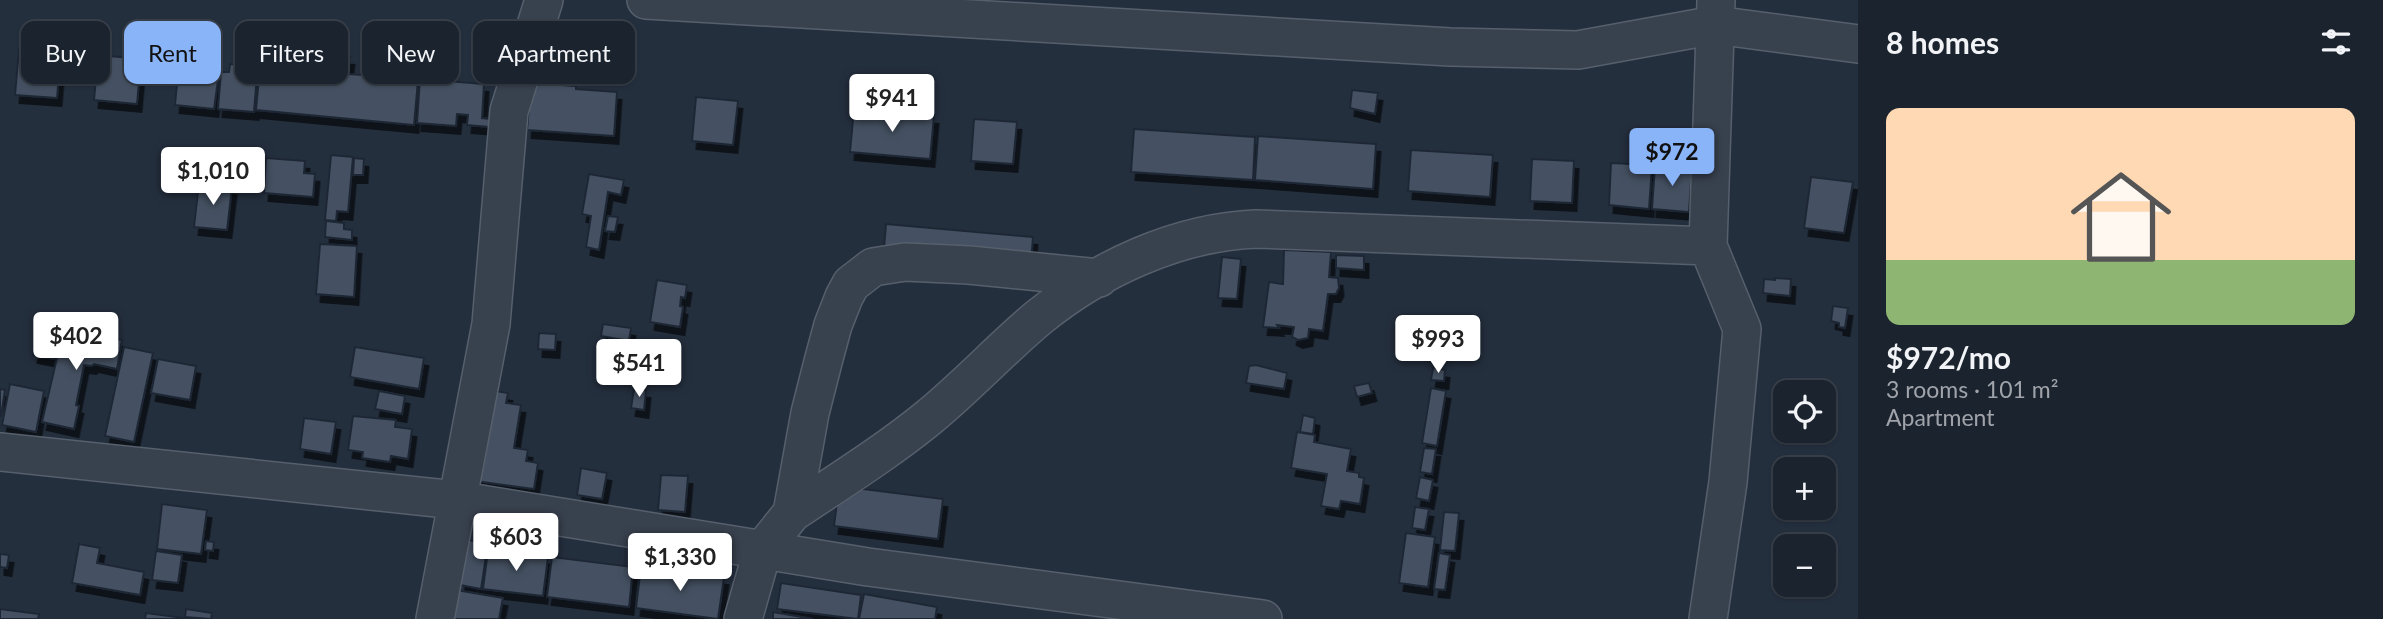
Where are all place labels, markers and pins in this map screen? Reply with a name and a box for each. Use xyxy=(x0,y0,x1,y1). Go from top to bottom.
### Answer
pin: $941 xyxy=(851,74,933,134)
pin: $972 xyxy=(1631,128,1713,188)
pin: $1,010 xyxy=(156,148,270,207)
pin: $402 xyxy=(35,312,117,372)
pin: $993 xyxy=(1397,316,1479,375)
pin: $541 xyxy=(598,340,680,399)
pin: $603 xyxy=(475,514,557,573)
pin: $1,330 xyxy=(623,534,737,593)

